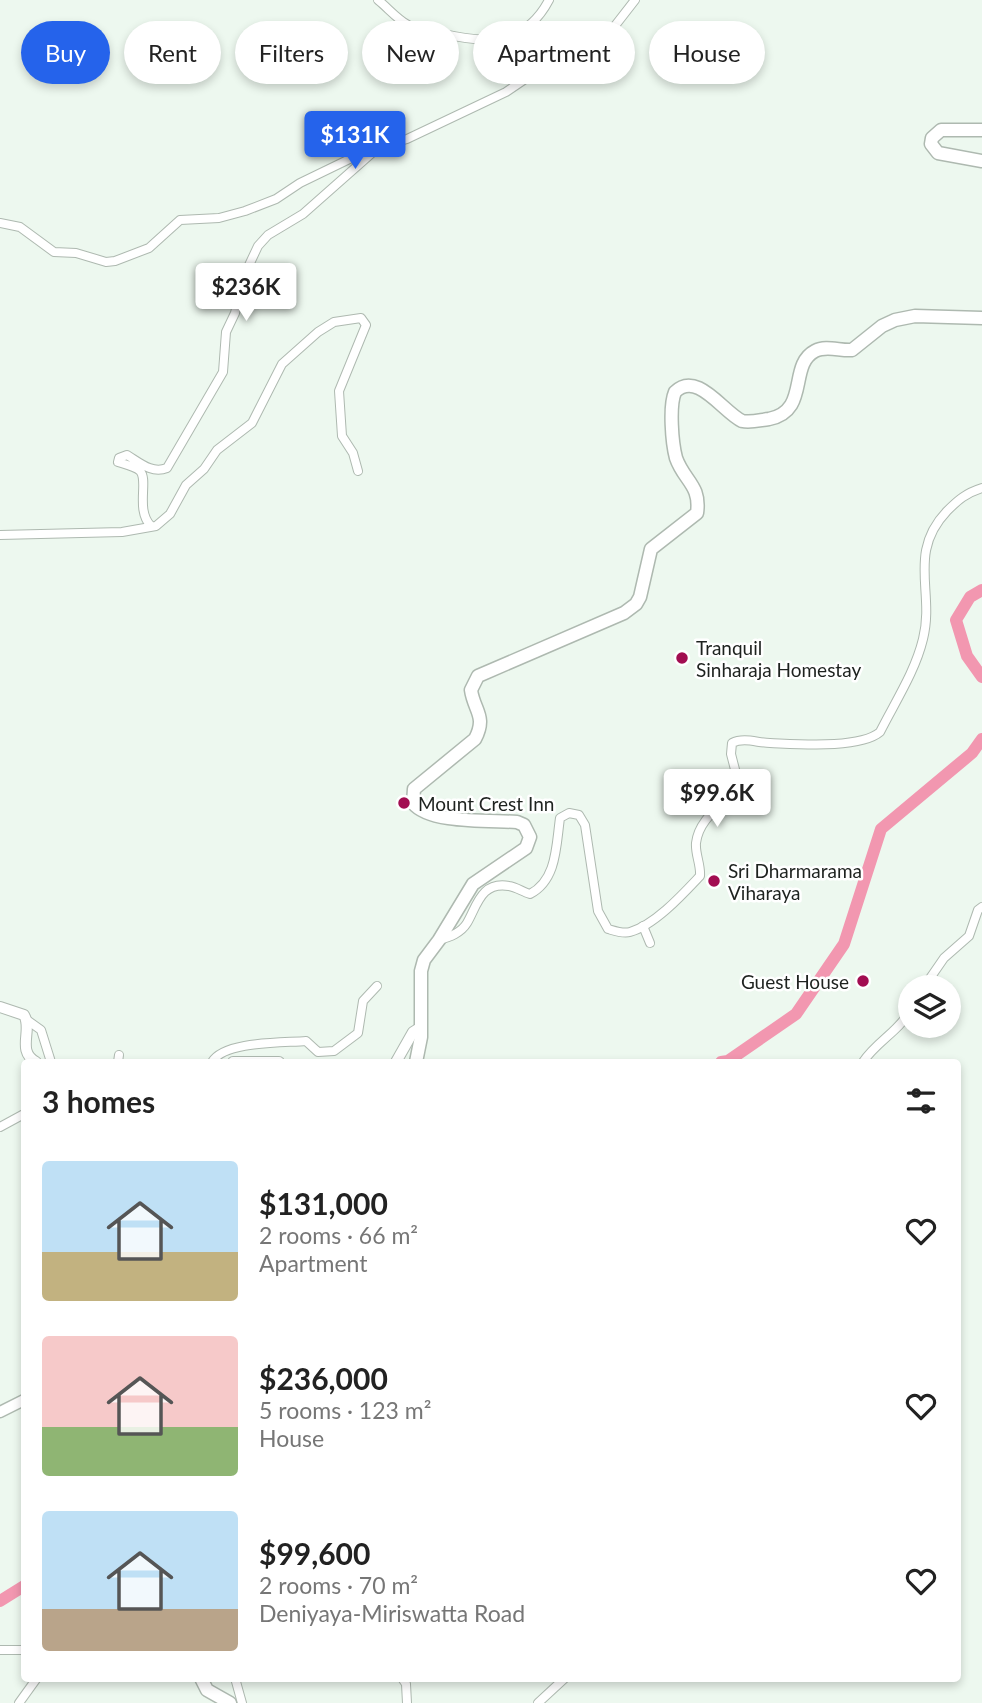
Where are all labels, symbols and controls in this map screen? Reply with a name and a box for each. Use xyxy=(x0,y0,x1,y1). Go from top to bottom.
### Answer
chip: Buy xyxy=(21,21,110,84)
chip: Rent xyxy=(124,21,221,84)
chip: Filters xyxy=(235,21,348,84)
chip: New xyxy=(362,21,459,84)
chip: Apartment xyxy=(473,21,635,84)
chip: House xyxy=(649,21,765,84)
pin: $131K xyxy=(306,111,404,171)
text: $131K xyxy=(320,120,390,148)
pin: $236K xyxy=(197,264,295,323)
text: $236K xyxy=(211,272,281,300)
place label: Tranquil Sinharaja Homestay xyxy=(696,636,861,681)
marker: Tranquil Sinharaja Homestay xyxy=(674,650,690,666)
pin: $99.6K xyxy=(660,770,774,829)
text: $99.6K xyxy=(680,778,754,806)
place label: Mount Crest Inn xyxy=(418,792,554,815)
marker: Mount Crest Inn xyxy=(396,795,412,811)
place label: Sri Dharmarama Viharaya xyxy=(728,859,862,904)
marker: Sri Dharmarama Viharaya xyxy=(706,873,722,889)
place label: Guest House xyxy=(741,970,849,993)
marker: Guest House xyxy=(855,973,871,989)
map controls xyxy=(898,975,961,1038)
button: layers xyxy=(898,975,961,1038)
icon: filters xyxy=(902,1082,940,1120)
text: 3 homes xyxy=(42,1083,155,1119)
text: $131,000 xyxy=(259,1185,388,1221)
icon: home xyxy=(98,1189,182,1273)
icon: heart xyxy=(902,1212,940,1250)
text: 2 rooms · 66 m² xyxy=(259,1221,418,1249)
text: Apartment xyxy=(259,1249,367,1277)
text: $236,000 xyxy=(259,1360,388,1396)
icon: home xyxy=(98,1364,182,1448)
icon: heart xyxy=(902,1387,940,1425)
text: 5 rooms · 123 m² xyxy=(259,1396,431,1424)
text: House xyxy=(259,1424,324,1452)
text: $99,600 xyxy=(259,1535,370,1571)
icon: home xyxy=(98,1539,182,1623)
icon: heart xyxy=(902,1562,940,1600)
text: 2 rooms · 70 m² xyxy=(259,1571,418,1599)
text: Deniyaya-Miriswatta Road xyxy=(259,1599,525,1627)

